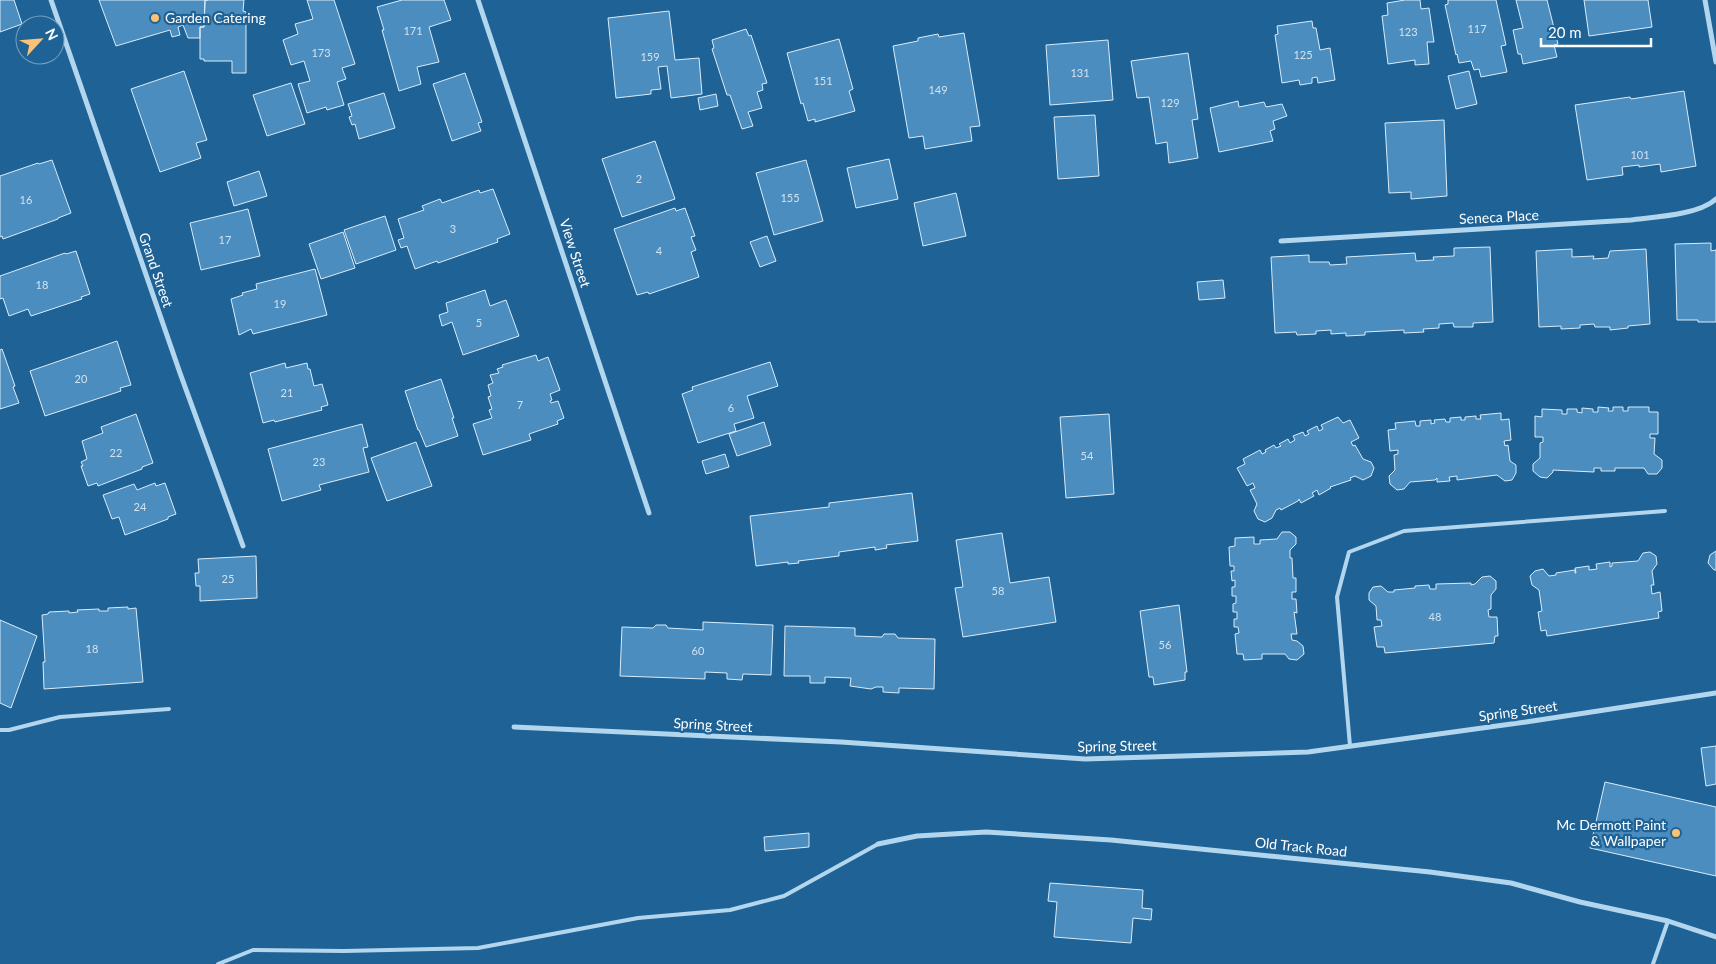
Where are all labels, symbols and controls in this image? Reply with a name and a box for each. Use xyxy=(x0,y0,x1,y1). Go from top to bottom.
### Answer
place label: Garden Catering xyxy=(165,9,266,26)
marker: Garden Catering xyxy=(149,12,161,24)
north arrow xyxy=(15,15,65,65)
scale bar xyxy=(1541,15,1651,47)
house number: 117 xyxy=(1467,22,1487,35)
text: 20 m xyxy=(1548,23,1582,41)
house number: 171 xyxy=(403,24,423,37)
house number: 123 xyxy=(1398,25,1418,38)
text: N xyxy=(42,26,62,43)
house number: 173 xyxy=(311,46,331,59)
house number: 125 xyxy=(1293,48,1313,61)
house number: 159 xyxy=(640,50,660,63)
house number: 131 xyxy=(1070,66,1090,79)
house number: 151 xyxy=(813,74,833,87)
house number: 149 xyxy=(928,83,948,96)
house number: 129 xyxy=(1160,96,1180,109)
house number: 101 xyxy=(1630,148,1650,161)
house number: 2 xyxy=(636,172,642,185)
house number: 155 xyxy=(780,191,800,204)
house number: 16 xyxy=(20,193,32,206)
street label: Seneca Place xyxy=(1459,206,1539,227)
street label: View Street xyxy=(556,216,595,289)
house number: 3 xyxy=(450,222,456,235)
street label: Grand Street xyxy=(136,230,177,310)
house number: 17 xyxy=(219,233,231,246)
house number: 4 xyxy=(656,244,663,257)
house number: 18 xyxy=(36,278,48,291)
house number: 19 xyxy=(274,297,286,310)
house number: 5 xyxy=(476,316,482,329)
house number: 20 xyxy=(75,372,88,385)
house number: 21 xyxy=(281,386,293,399)
house number: 7 xyxy=(517,398,523,411)
house number: 6 xyxy=(728,401,734,414)
house number: 22 xyxy=(110,446,122,459)
house number: 54 xyxy=(1081,449,1094,462)
house number: 23 xyxy=(313,455,325,468)
house number: 24 xyxy=(134,500,147,513)
house number: 25 xyxy=(222,572,234,585)
house number: 58 xyxy=(992,584,1004,597)
house number: 48 xyxy=(1429,610,1441,623)
house number: 56 xyxy=(1159,638,1171,651)
house number: 18 xyxy=(86,642,98,655)
house number: 60 xyxy=(692,644,705,657)
street label: Spring Street xyxy=(1477,697,1558,724)
street label: Spring Street xyxy=(673,714,753,735)
street label: Spring Street xyxy=(1077,736,1157,755)
place label: Mc Dermott Paint & Wallpaper xyxy=(1556,816,1666,849)
marker: Mc Dermott Paint & Wallpaper xyxy=(1670,827,1682,839)
street label: Old Track Road xyxy=(1254,833,1348,860)

